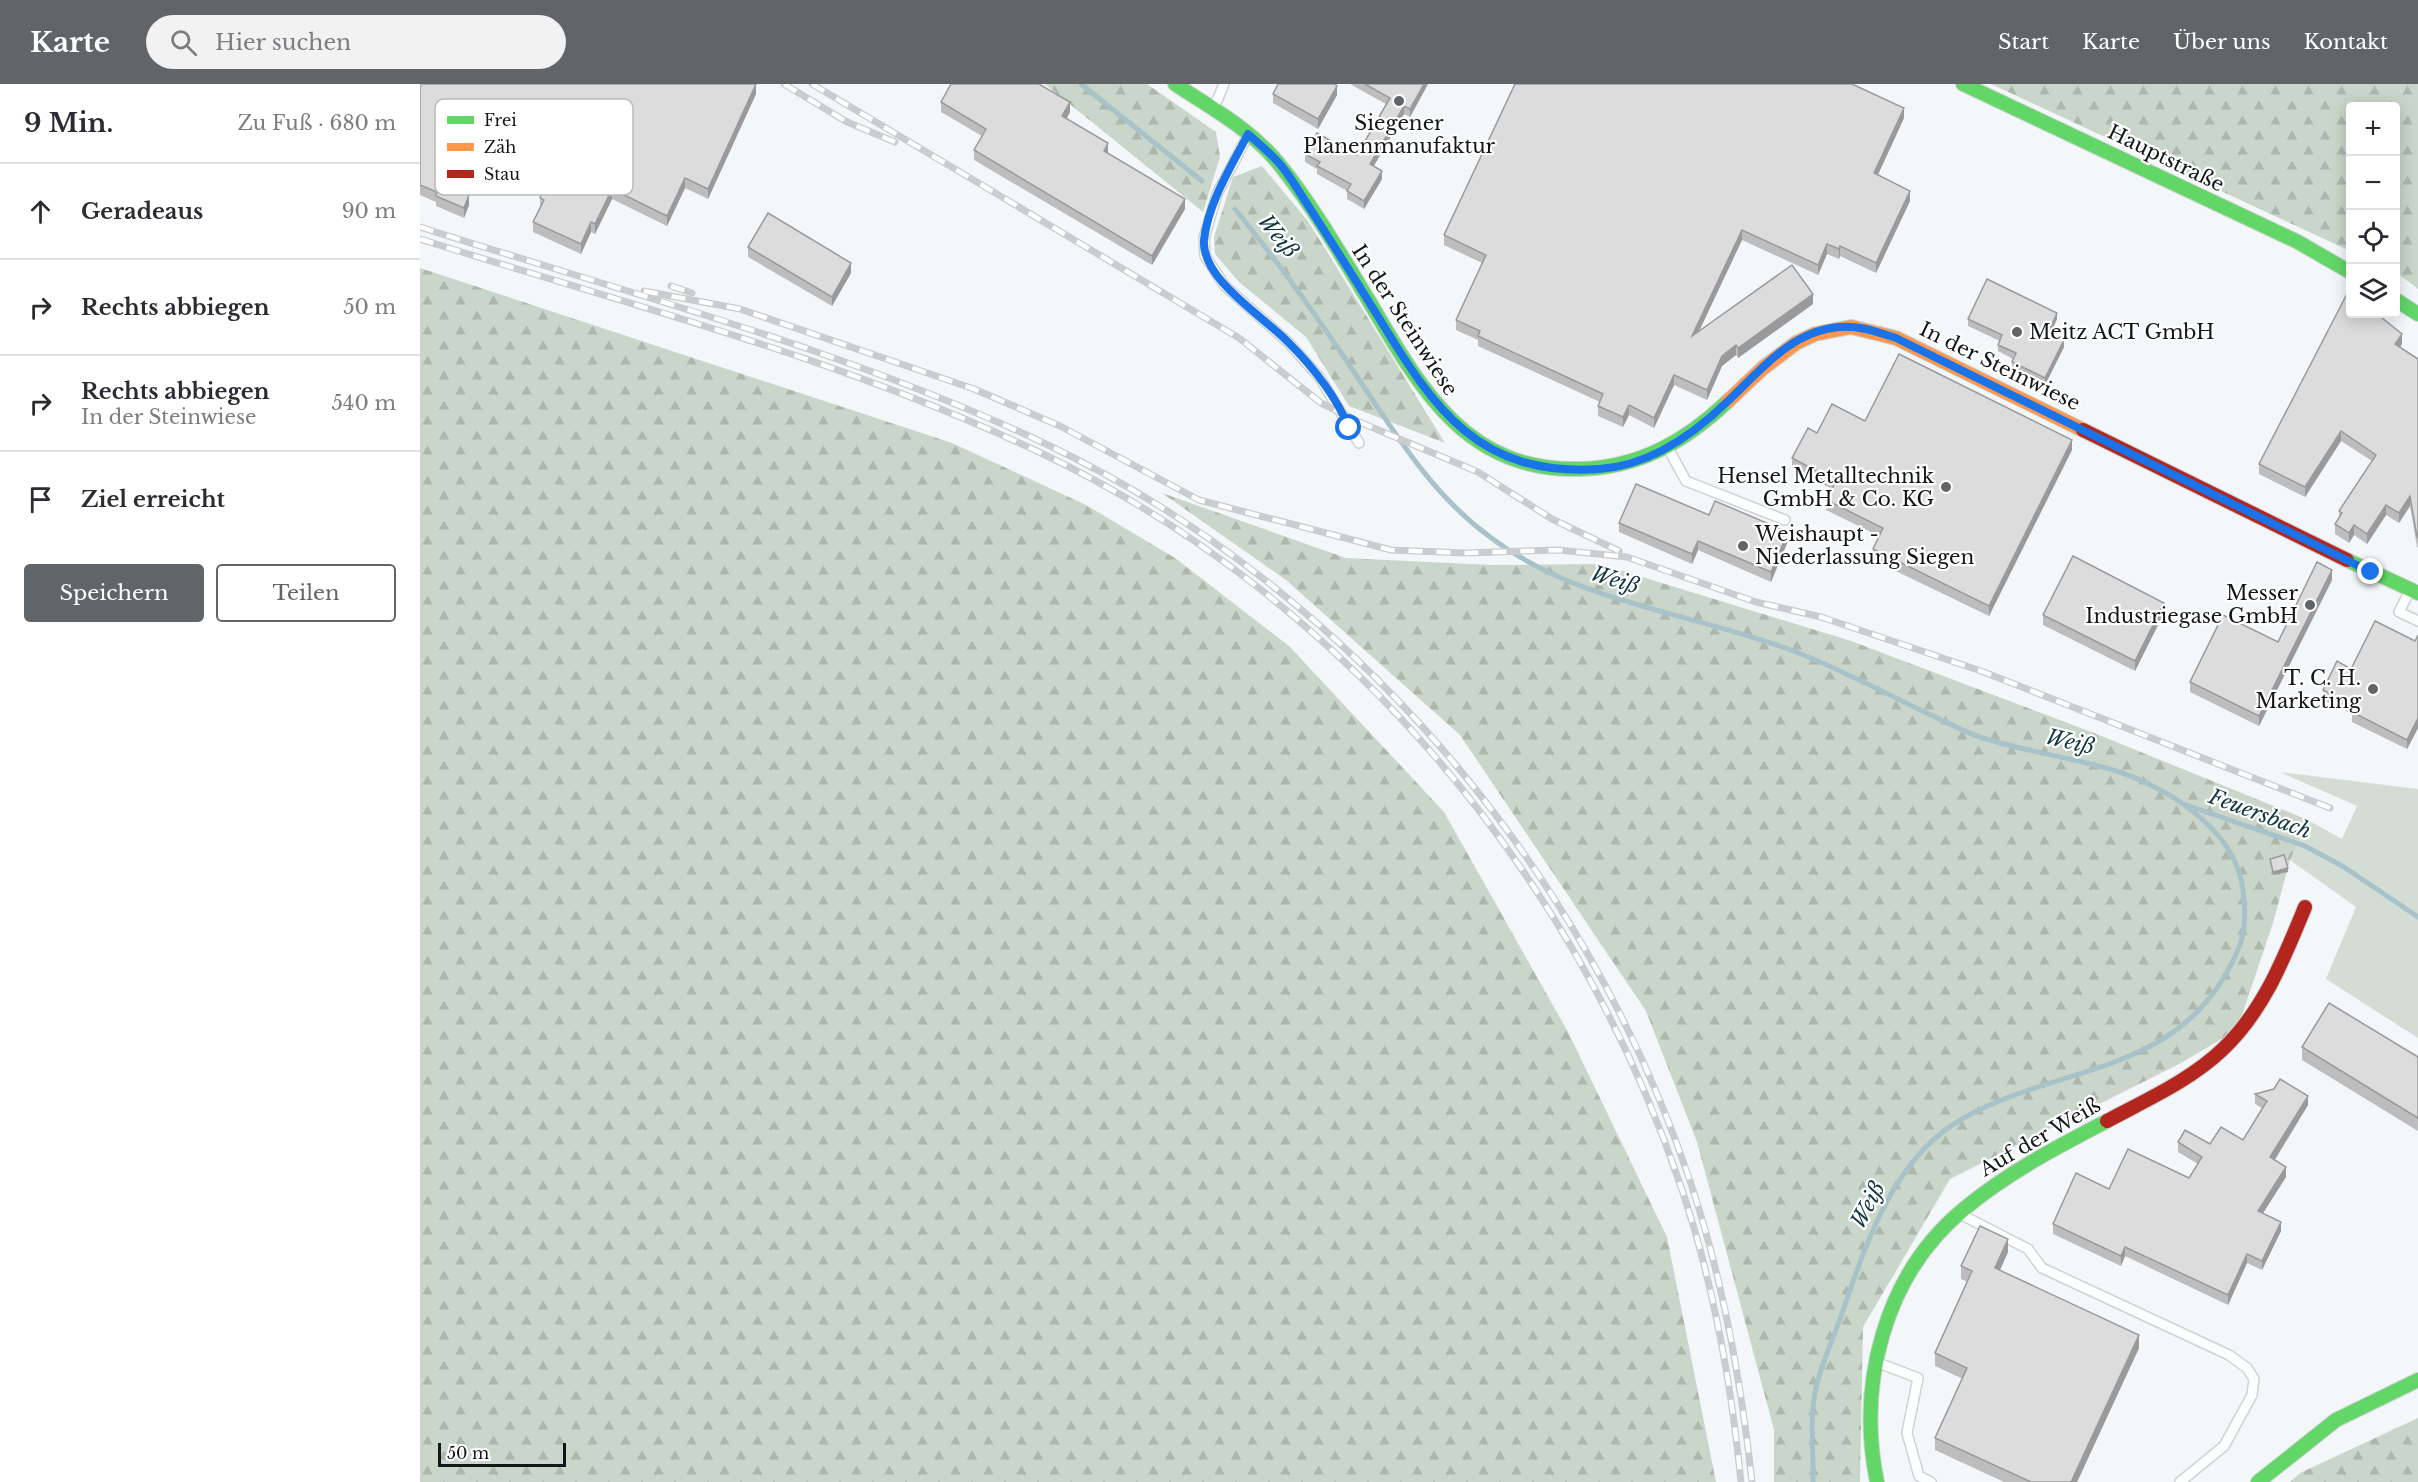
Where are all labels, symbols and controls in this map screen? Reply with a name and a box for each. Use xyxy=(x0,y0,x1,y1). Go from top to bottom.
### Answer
search box xyxy=(146,15,566,69)
text: Karte xyxy=(30,25,110,60)
icon: search xyxy=(167,26,200,59)
text: Hier suchen xyxy=(215,29,351,56)
text: Start xyxy=(1998,29,2049,55)
text: Karte xyxy=(2082,29,2140,55)
text: Über uns xyxy=(2173,29,2271,55)
text: Kontakt xyxy=(2304,29,2388,55)
marker: Siegener Planenmanufaktur xyxy=(1392,94,1406,108)
legend xyxy=(435,99,633,195)
map controls xyxy=(2346,102,2400,318)
button: + xyxy=(2346,102,2400,156)
text: 9 Min. xyxy=(24,107,113,139)
text: Frei xyxy=(484,110,517,130)
text: Zu Fuß · 680 m xyxy=(238,111,396,135)
place label: Siegener Planenmanufaktur xyxy=(1303,111,1496,158)
street label: Hauptstraße xyxy=(2104,119,2228,197)
text: Zäh xyxy=(484,137,516,157)
button: − xyxy=(2346,156,2400,210)
text: Stau xyxy=(484,164,520,184)
icon: ahead xyxy=(24,195,57,228)
text: Geradeaus xyxy=(81,198,203,225)
text: 90 m xyxy=(342,199,396,223)
water label: Weiß xyxy=(1253,209,1303,263)
button: locate xyxy=(2346,210,2400,264)
street label: In der Steinwiese xyxy=(1347,240,1463,400)
button: layers xyxy=(2346,264,2400,318)
icon: right xyxy=(24,291,57,324)
text: Rechts abbiegen xyxy=(81,294,270,321)
text: 50 m xyxy=(343,295,396,319)
street label: In der Steinwiese xyxy=(1916,317,2084,415)
place label: Meitz ACT GmbH xyxy=(2029,320,2214,344)
marker: Meitz ACT GmbH xyxy=(2010,325,2024,339)
text: Rechts abbiegen xyxy=(81,378,270,405)
icon: right xyxy=(24,387,57,420)
text: 540 m xyxy=(331,391,396,415)
text: In der Steinwiese xyxy=(81,405,256,429)
route start xyxy=(1335,414,1361,440)
place label: Hensel Metalltechnik GmbH & Co. KG xyxy=(1717,464,1935,511)
marker: Hensel Metalltechnik GmbH & Co. KG xyxy=(1939,480,1953,494)
icon: arrive xyxy=(24,483,57,516)
text: Ziel erreicht xyxy=(81,486,225,513)
place label: Weishaupt - Niederlassung Siegen xyxy=(1754,522,1975,569)
marker: Weishaupt - Niederlassung Siegen xyxy=(1736,539,1750,553)
route end xyxy=(2357,558,2383,584)
water label: Weiß xyxy=(1588,560,1642,600)
button: Speichern xyxy=(24,564,204,622)
button: Teilen xyxy=(216,564,396,622)
place label: Messer Industriegase GmbH xyxy=(2085,581,2298,628)
marker: Messer Industriegase GmbH xyxy=(2303,598,2317,612)
place label: T. C. H. Marketing xyxy=(2255,666,2362,713)
marker: T. C. H. Marketing xyxy=(2366,682,2380,696)
water label: Weiß xyxy=(2043,724,2097,760)
water label: Feuersbach xyxy=(2204,783,2315,845)
street label: Auf der Weiß xyxy=(1975,1093,2105,1182)
water label: Weiß xyxy=(1845,1177,1891,1233)
scale bar xyxy=(438,1440,566,1468)
text: 50 m xyxy=(447,1443,489,1463)

